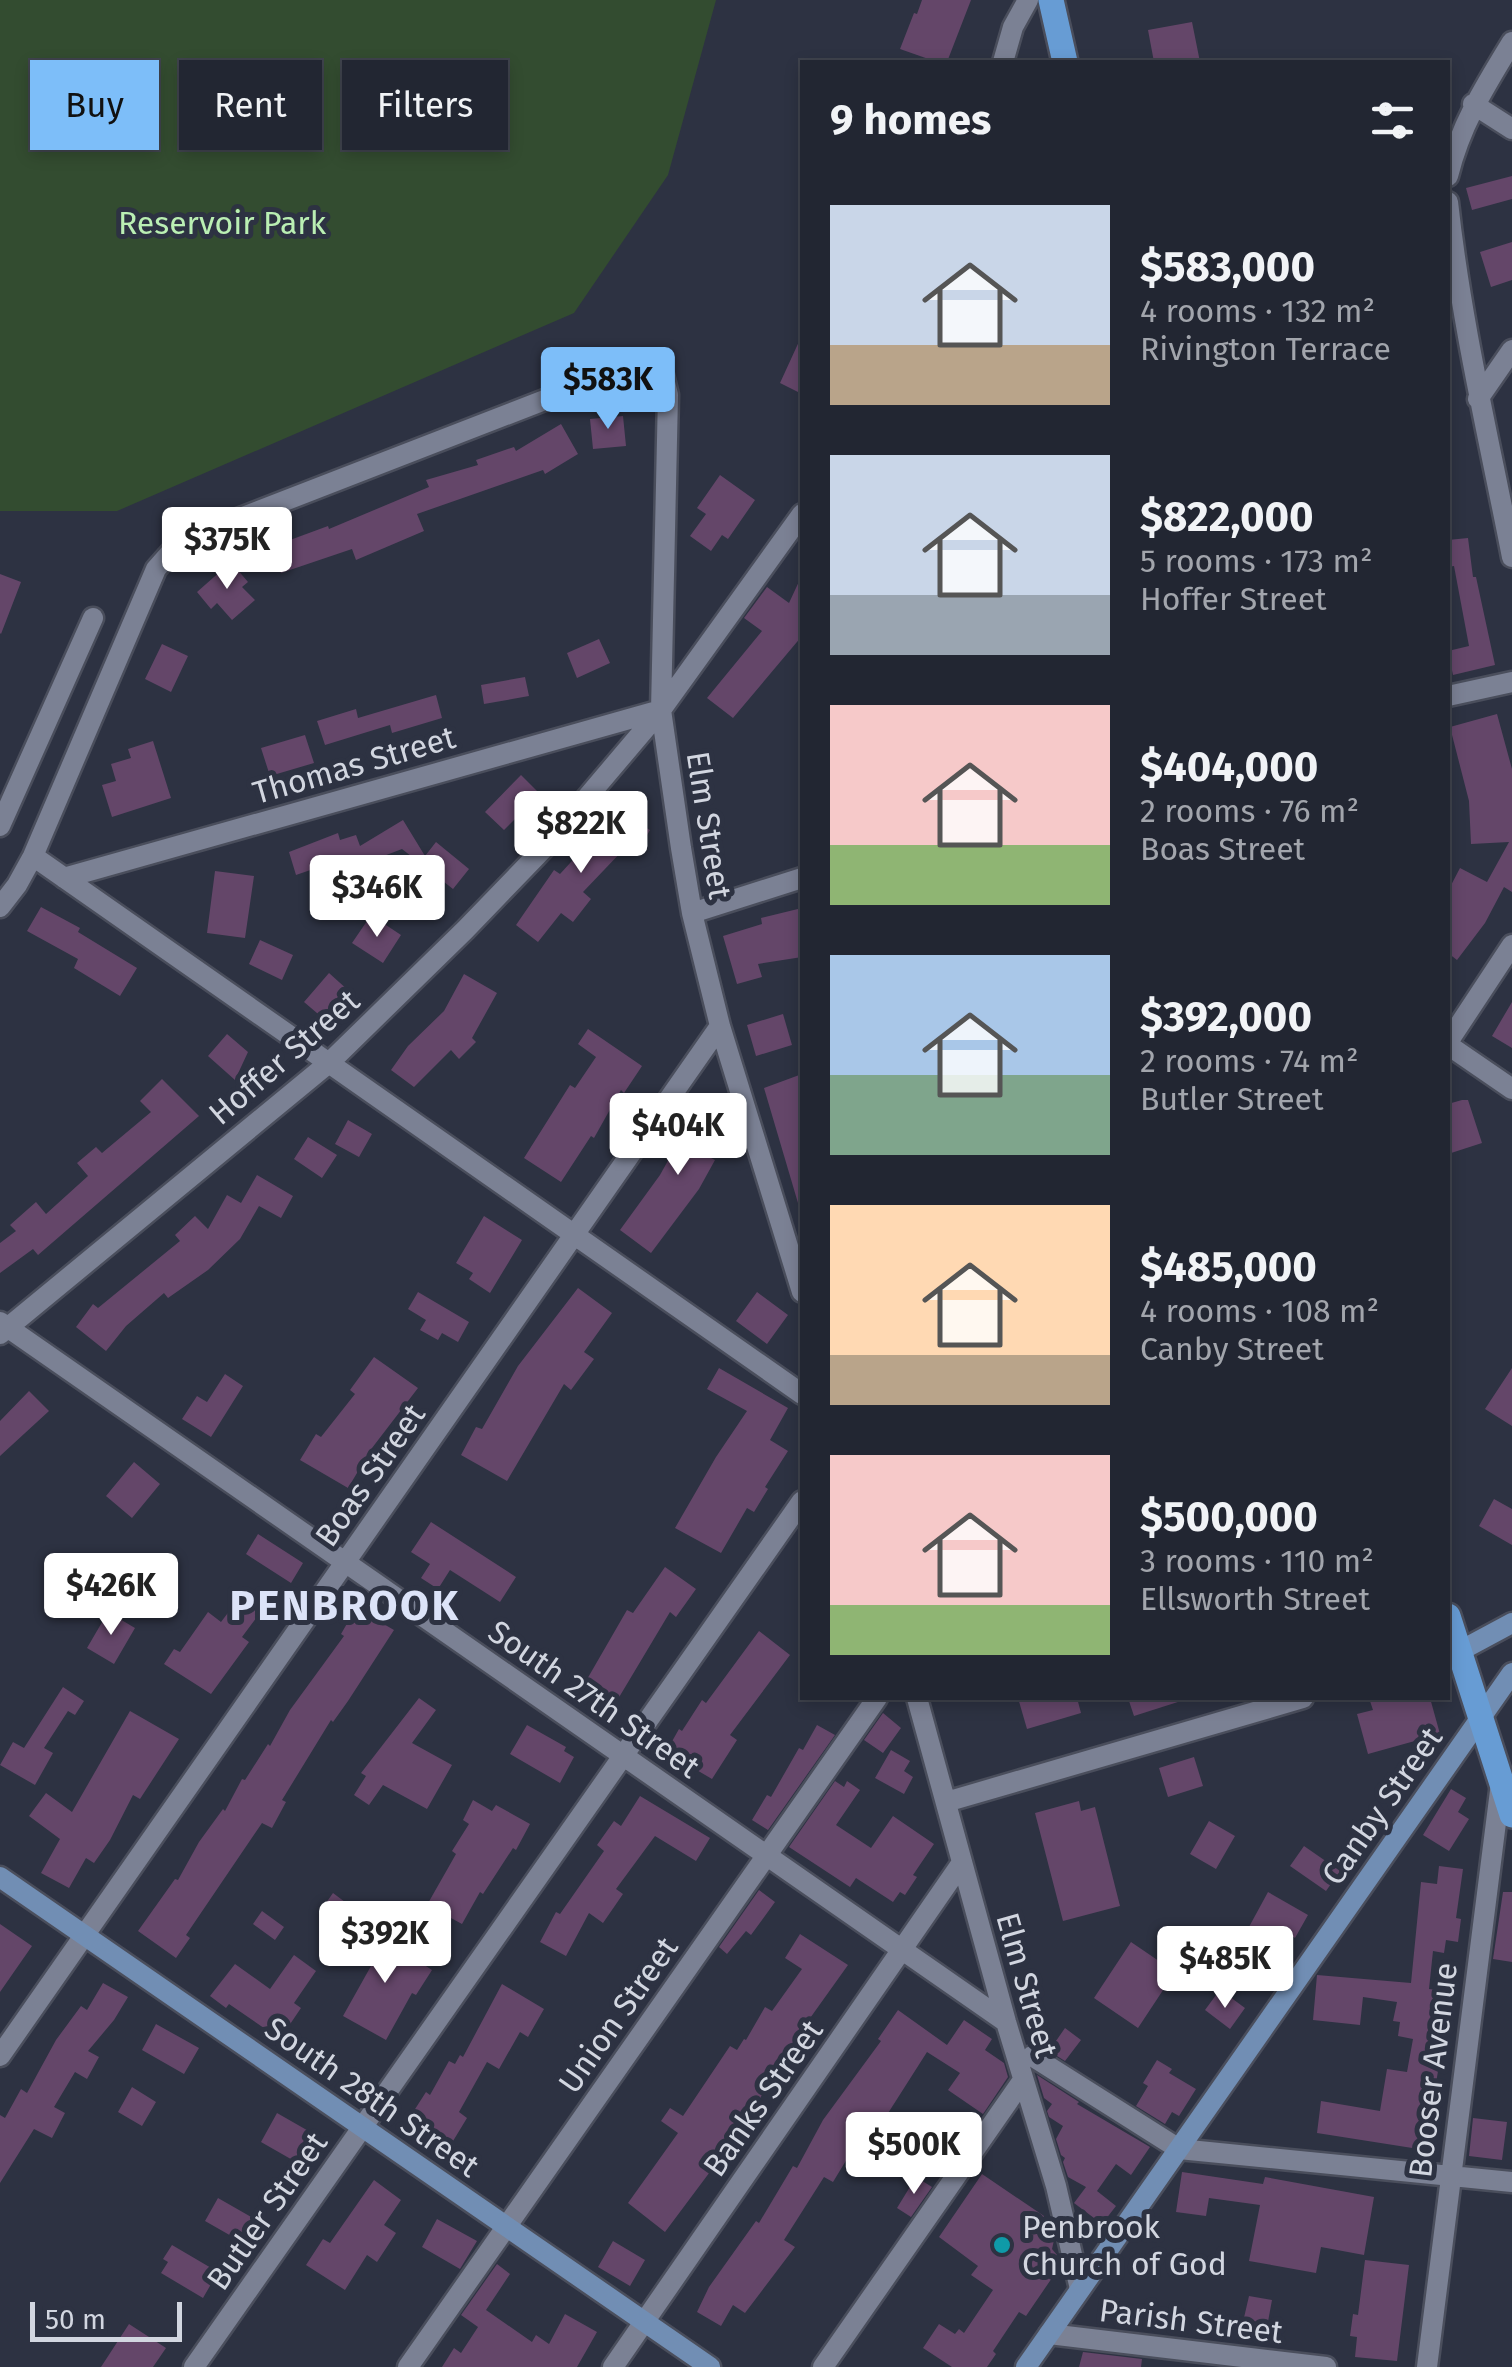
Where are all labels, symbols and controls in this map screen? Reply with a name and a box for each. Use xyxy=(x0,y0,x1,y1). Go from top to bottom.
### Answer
chip: Buy xyxy=(30,60,159,150)
chip: Rent xyxy=(179,60,322,150)
chip: Filters xyxy=(342,60,508,150)
icon: filters xyxy=(1365,93,1420,148)
text: 9 homes xyxy=(830,95,991,145)
park label: Reservoir Park xyxy=(118,204,327,242)
text: $583,000 xyxy=(1140,242,1315,292)
icon: home xyxy=(910,245,1030,365)
text: 4 rooms · 132 m² xyxy=(1140,292,1375,330)
text: Rivington Terrace xyxy=(1140,330,1391,368)
pin: $583K xyxy=(538,347,678,432)
text: $583K xyxy=(563,360,653,398)
text: $822,000 xyxy=(1140,492,1314,542)
icon: home xyxy=(910,495,1030,615)
pin: $375K xyxy=(157,507,297,592)
text: $375K xyxy=(184,520,270,558)
text: 5 rooms · 173 m² xyxy=(1140,542,1373,580)
text: Hoffer Street xyxy=(1140,580,1327,618)
street label: Thomas Street xyxy=(248,718,460,812)
text: $404,000 xyxy=(1140,742,1318,792)
icon: home xyxy=(910,745,1030,865)
street label: Elm Street xyxy=(679,748,739,902)
pin: $822K xyxy=(511,791,651,876)
text: 2 rooms · 76 m² xyxy=(1140,792,1359,830)
text: $822K xyxy=(536,804,626,842)
text: Boas Street xyxy=(1140,830,1305,868)
pin: $346K xyxy=(307,855,447,940)
text: $346K xyxy=(332,868,422,906)
street label: Hoffer Street xyxy=(201,981,367,1133)
text: $392,000 xyxy=(1140,992,1312,1042)
icon: home xyxy=(910,995,1030,1115)
text: 2 rooms · 74 m² xyxy=(1140,1042,1359,1080)
text: Butler Street xyxy=(1140,1080,1324,1118)
pin: $404K xyxy=(608,1093,748,1178)
text: $404K xyxy=(632,1106,724,1144)
text: $485,000 xyxy=(1140,1242,1317,1292)
icon: home xyxy=(910,1245,1030,1365)
text: 4 rooms · 108 m² xyxy=(1140,1292,1379,1330)
text: Canby Street xyxy=(1140,1330,1324,1368)
street label: Boas Street xyxy=(307,1396,433,1554)
text: $500,000 xyxy=(1140,1492,1318,1542)
icon: home xyxy=(910,1495,1030,1615)
text: 3 rooms · 110 m² xyxy=(1140,1542,1374,1580)
pin: $426K xyxy=(41,1553,181,1638)
text: $426K xyxy=(66,1566,156,1604)
text: Ellsworth Street xyxy=(1140,1580,1370,1618)
district label: PENBROOK xyxy=(229,1581,461,1631)
street label: South 27th Street xyxy=(481,1612,707,1786)
street label: Canby Street xyxy=(1314,1720,1450,1892)
pin: $392K xyxy=(315,1901,455,1986)
street label: Elm Street xyxy=(988,1908,1066,2062)
text: $392K xyxy=(341,1914,429,1952)
pin: $485K xyxy=(1155,1926,1295,2011)
street label: Union Street xyxy=(550,1929,686,2100)
text: $485K xyxy=(1179,1939,1271,1977)
street label: Booser Avenue xyxy=(1401,1960,1465,2180)
street label: South 28th Street xyxy=(258,2009,487,2185)
street label: Banks Street xyxy=(695,2012,831,2183)
pin: $500K xyxy=(844,2112,984,2197)
street label: Butler Street xyxy=(199,2125,335,2297)
text: $500K xyxy=(868,2125,960,2163)
place label: Penbrook Church of God xyxy=(1022,2208,1227,2283)
marker: Penbrook Church of God xyxy=(991,2234,1013,2256)
street label: Parish Street xyxy=(1097,2291,1285,2351)
scale bar xyxy=(30,2297,182,2342)
text: 50 m xyxy=(45,2303,106,2336)

